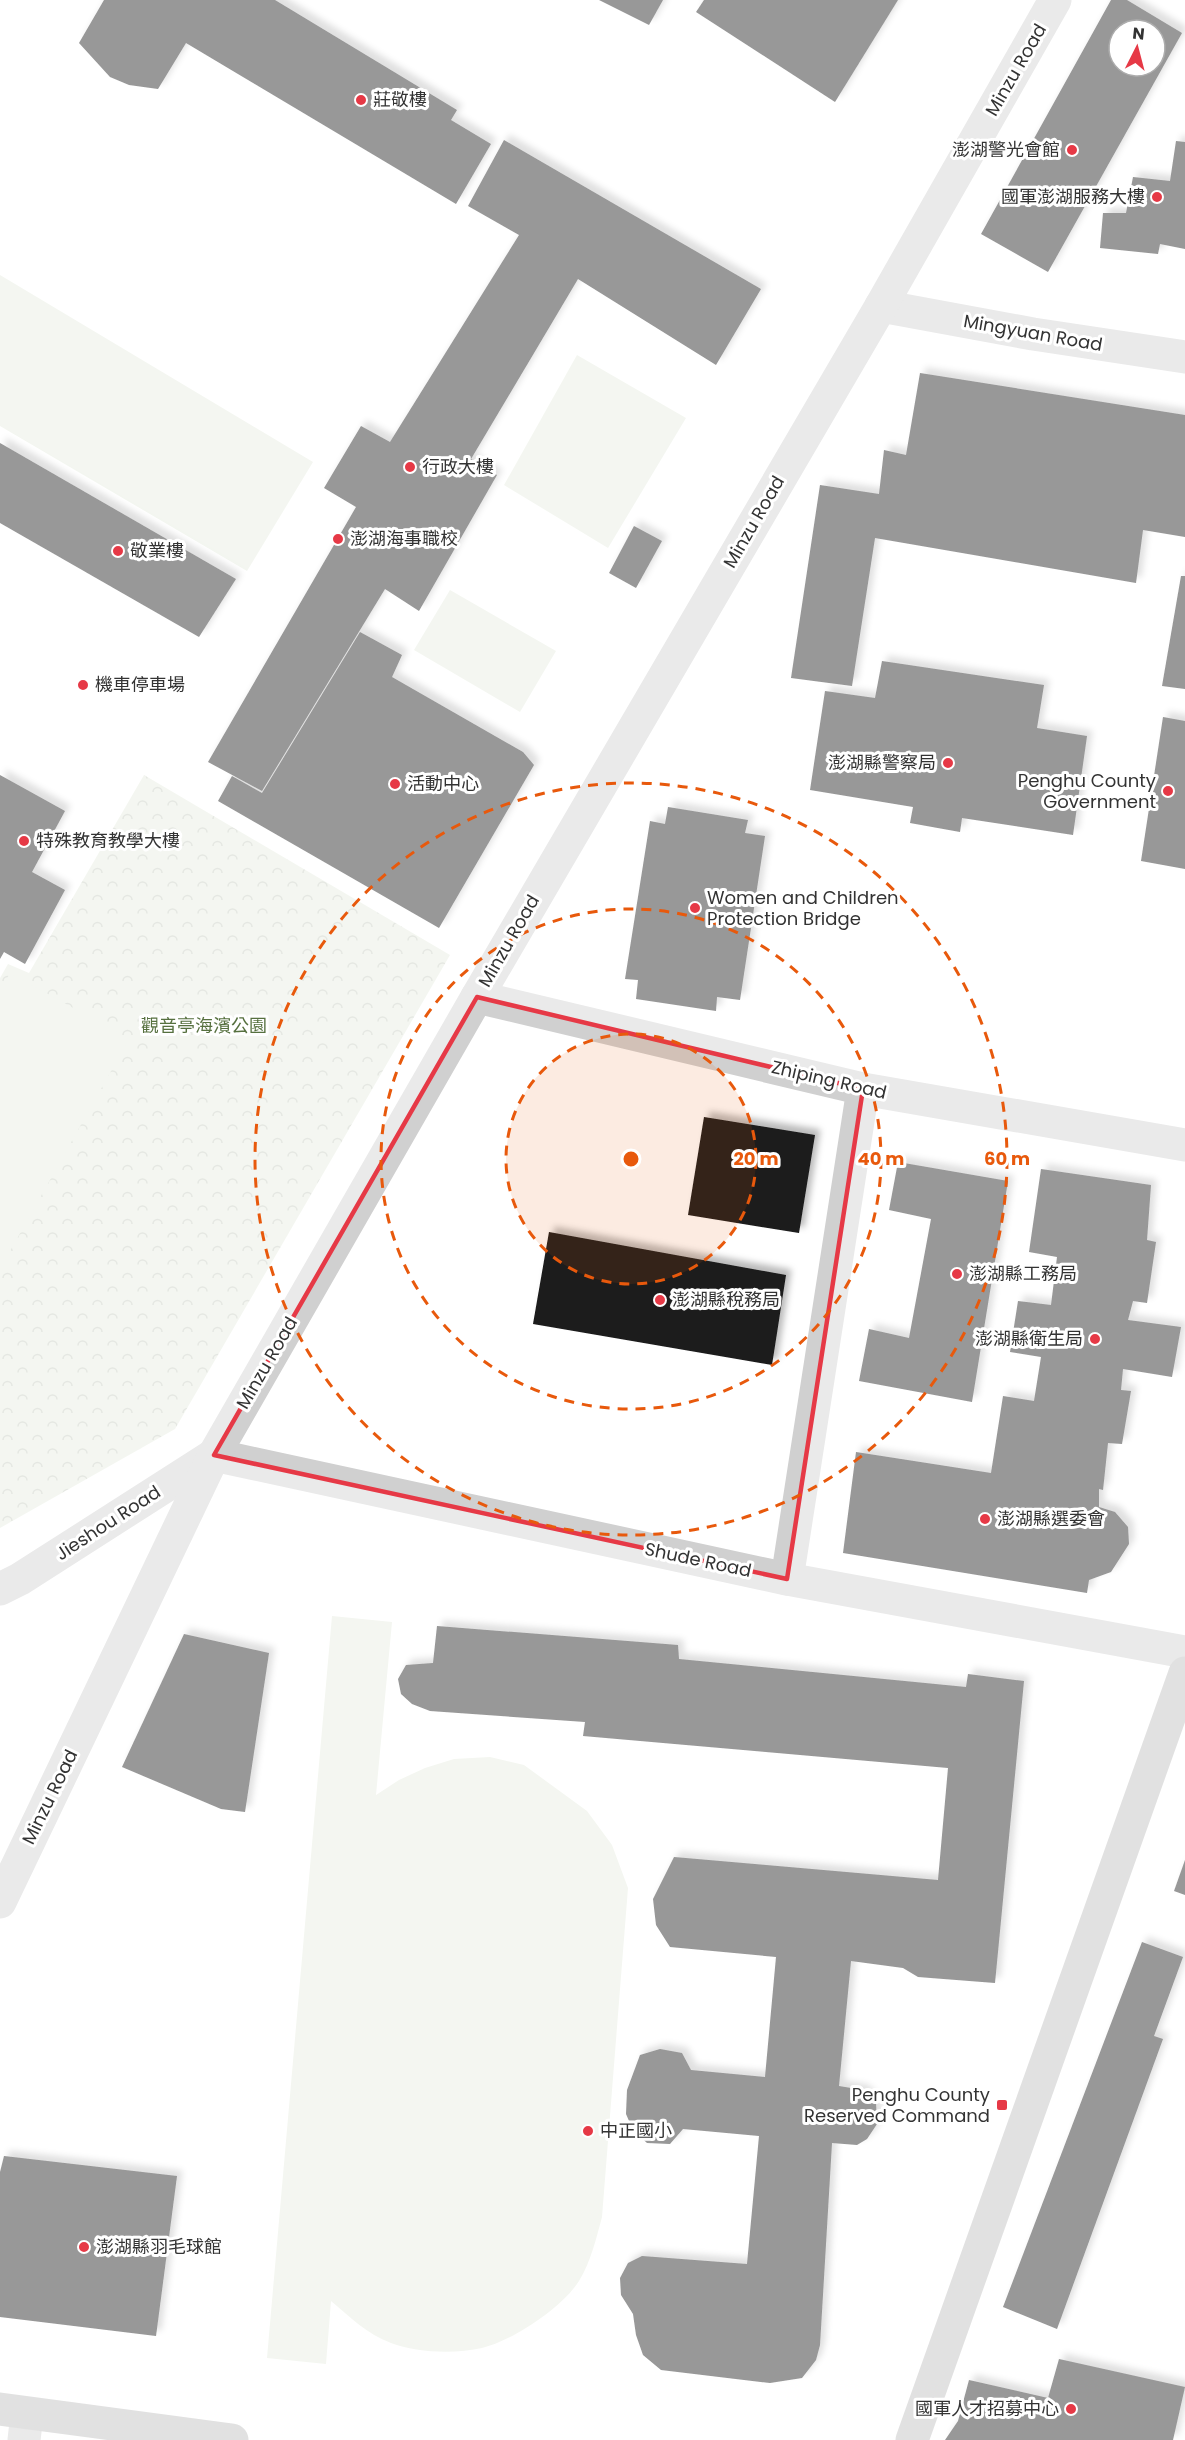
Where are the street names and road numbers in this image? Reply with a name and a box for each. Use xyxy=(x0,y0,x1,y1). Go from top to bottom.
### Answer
street label: Minzu Road xyxy=(979,19,1052,120)
street label: Mingyuan Road xyxy=(962,308,1104,357)
street label: Minzu Road xyxy=(717,471,790,572)
street label: Minzu Road xyxy=(472,890,545,991)
street label: Zhiping Road xyxy=(769,1054,889,1105)
street label: Minzu Road xyxy=(230,1312,303,1413)
street label: Jieshou Road xyxy=(50,1479,165,1566)
street label: Shude Road xyxy=(642,1536,754,1583)
street label: Minzu Road xyxy=(16,1745,83,1848)

